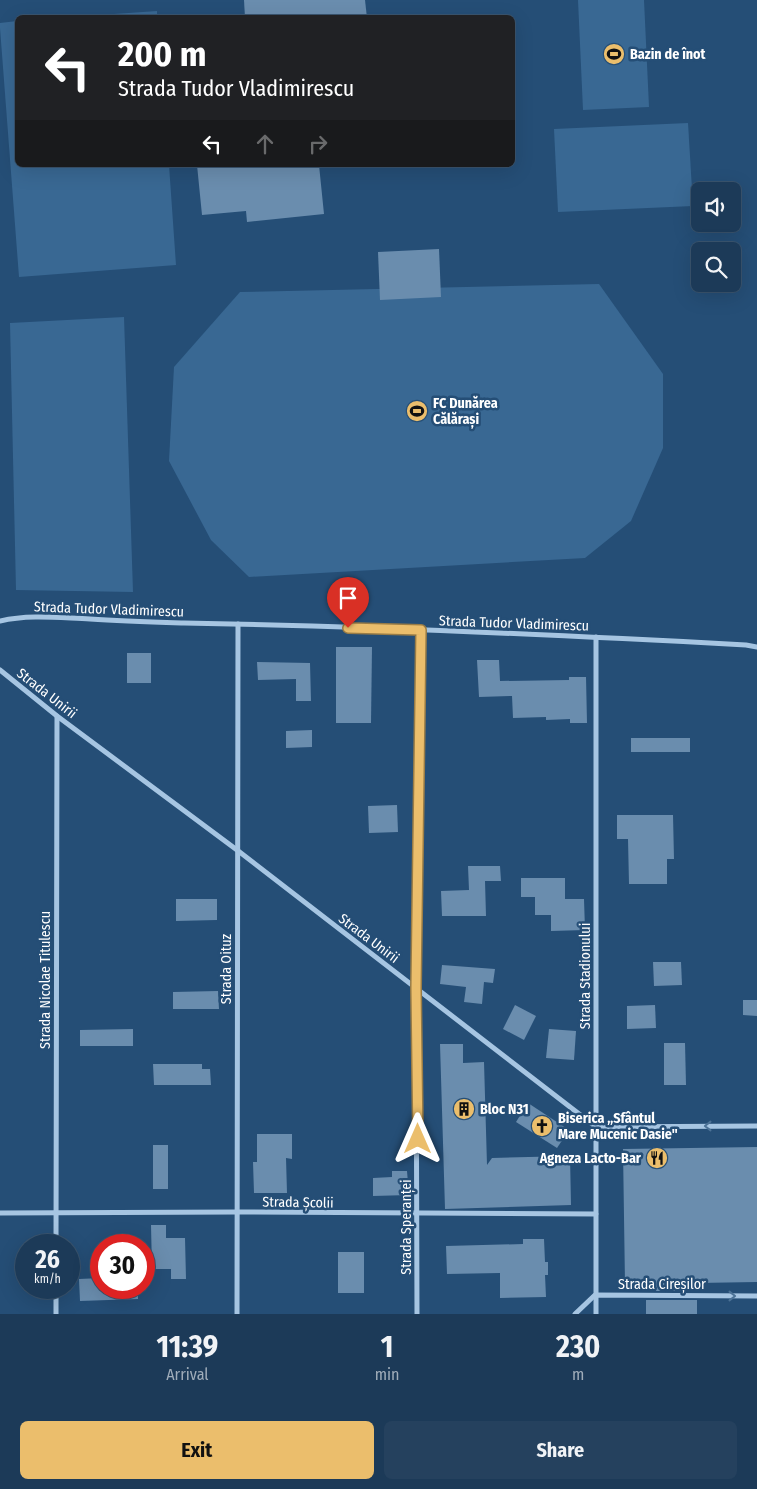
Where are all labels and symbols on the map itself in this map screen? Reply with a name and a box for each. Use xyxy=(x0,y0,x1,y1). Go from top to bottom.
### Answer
sports icon: Bazin de înot xyxy=(602,42,626,66)
place label: Bazin de înot xyxy=(630,46,707,63)
place label: FC Dunărea Călărași xyxy=(433,395,498,429)
sports icon: FC Dunărea Călărași xyxy=(405,399,429,423)
pin xyxy=(327,577,369,628)
street label: Strada Tudor Vladimirescu xyxy=(34,598,184,621)
street label: Strada Tudor Vladimirescu xyxy=(439,612,589,635)
street label: Strada Unirii xyxy=(13,665,80,722)
street label: Strada Unirii xyxy=(335,910,402,967)
street label: Strada Nicolae Titulescu xyxy=(37,911,54,1049)
street label: Strada Stadionului xyxy=(577,923,594,1029)
street label: Strada Oituz xyxy=(218,933,235,1004)
building icon: Bloc N31 xyxy=(452,1097,476,1121)
place label: Bloc N31 xyxy=(480,1101,529,1118)
place label: Biserica „Sfântul Mare Mucenic Dasie" xyxy=(558,1110,678,1143)
position arrow xyxy=(391,1112,443,1164)
church icon: Biserica „Sfântul Mare Mucenic Dasie" xyxy=(530,1114,554,1138)
one-way arrow xyxy=(704,1121,712,1131)
restaurant icon: Agneza Lacto-Bar xyxy=(645,1146,669,1170)
place label: Agneza Lacto-Bar xyxy=(539,1150,642,1167)
street label: Strada Speranței xyxy=(398,1179,416,1275)
street label: Strada Școlii xyxy=(262,1193,334,1213)
speed limit sign: 30 xyxy=(90,1234,155,1299)
street label: Strada Cireșilor xyxy=(618,1276,706,1294)
one-way arrow xyxy=(728,1291,736,1301)

